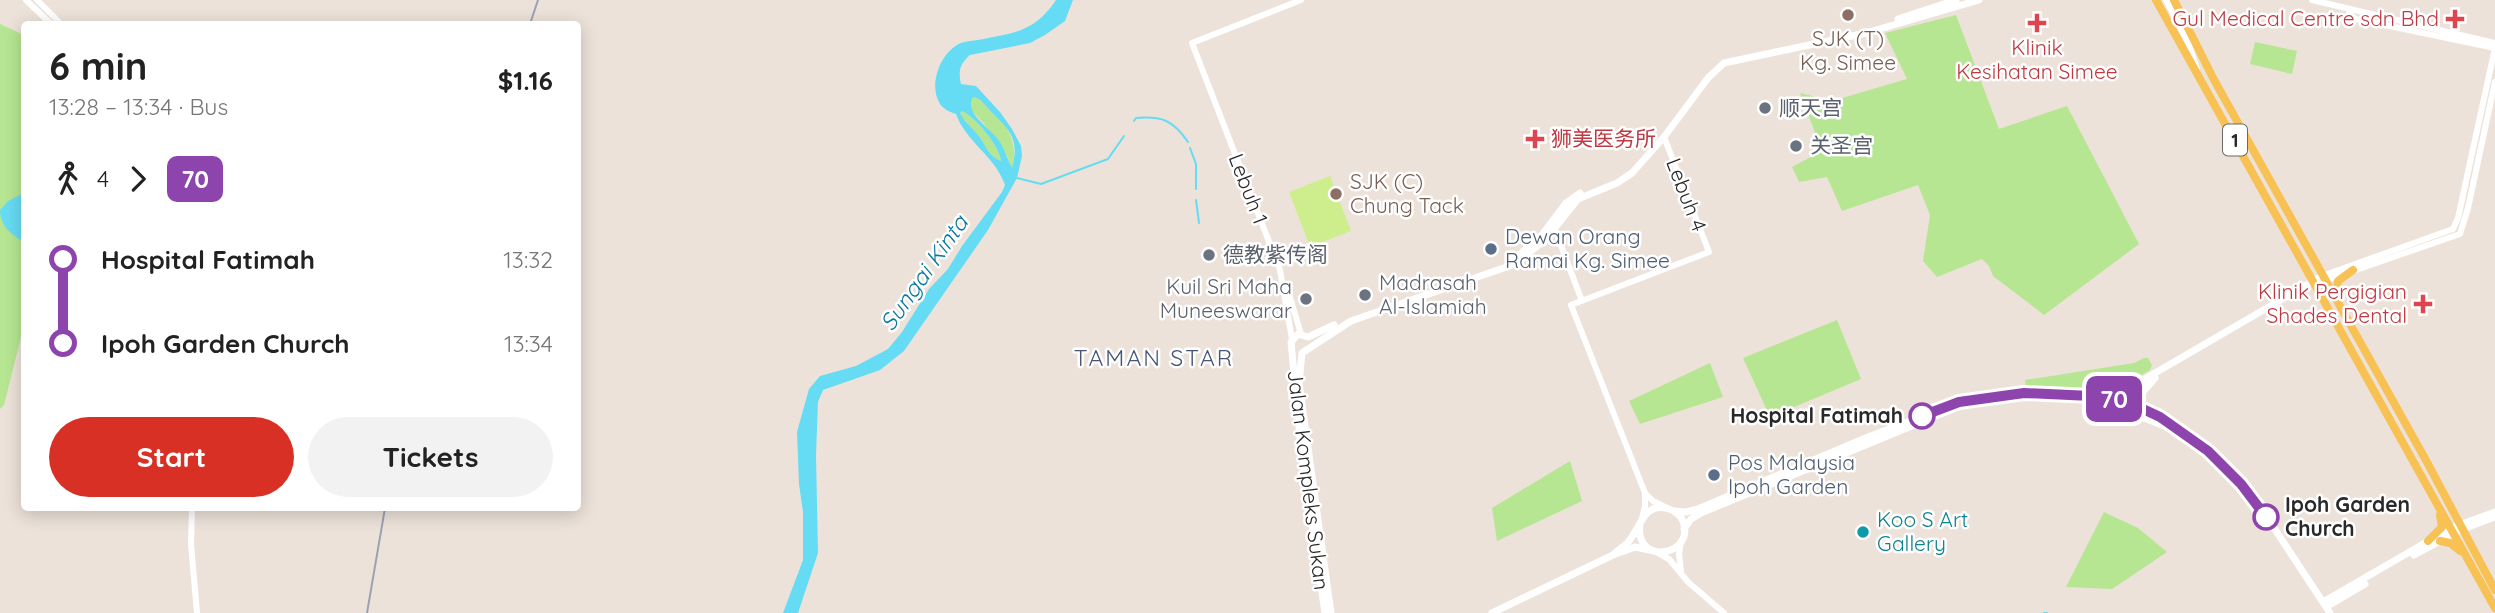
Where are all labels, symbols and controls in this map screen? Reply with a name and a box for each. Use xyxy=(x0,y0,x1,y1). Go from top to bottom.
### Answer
place label: Gul Medical Centre sdn Bhd xyxy=(2173,5,2439,31)
marker: SJK (T) Kg. Simee xyxy=(1840,7,1856,23)
marker: Gul Medical Centre sdn Bhd xyxy=(2445,9,2465,29)
marker: Klinik Kesihatan Simee xyxy=(2027,13,2047,33)
place label: SJK (T) Kg. Simee xyxy=(1800,25,1896,75)
place label: Klinik Kesihatan Simee xyxy=(1956,34,2118,84)
text: 6 min xyxy=(49,42,147,90)
text: $1.16 xyxy=(498,64,553,97)
text: 13:28 – 13:34 · Bus xyxy=(49,92,228,121)
place label: 顺天宫 xyxy=(1779,94,1842,120)
marker: 顺天宫 xyxy=(1757,100,1773,116)
road number: 1 xyxy=(2223,124,2247,156)
place label: 狮美医务所 xyxy=(1551,125,1656,151)
marker: 狮美医务所 xyxy=(1525,129,1545,149)
place label: 关圣宫 xyxy=(1810,132,1873,158)
marker: 关圣宫 xyxy=(1788,138,1804,154)
street label: Lebuh 1 xyxy=(1224,150,1274,227)
street label: Lebuh 4 xyxy=(1661,154,1713,235)
icon: walk xyxy=(49,160,87,198)
icon: forward xyxy=(119,160,157,198)
text: 4 xyxy=(97,164,109,193)
text: 70 xyxy=(181,164,209,194)
place label: SJK (C) Chung Tack xyxy=(1350,168,1464,218)
marker: SJK (C) Chung Tack xyxy=(1328,186,1344,202)
water label: Sungai Kinta xyxy=(873,209,975,336)
place label: Dewan Orang Ramai Kg. Simee xyxy=(1505,223,1670,273)
place label: 德教紫传阁 xyxy=(1223,241,1328,267)
marker: Dewan Orang Ramai Kg. Simee xyxy=(1483,241,1499,257)
text: Hospital Fatimah xyxy=(101,243,315,276)
text: 13:32 xyxy=(503,245,553,274)
marker: 德教紫传阁 xyxy=(1201,247,1217,263)
place label: Madrasah Al-Islamiah xyxy=(1379,269,1487,319)
place label: Kuil Sri Maha Muneeswarar xyxy=(1160,273,1292,323)
place label: Klinik Pergigian Shades Dental xyxy=(2258,278,2407,328)
marker: Madrasah Al-Islamiah xyxy=(1357,287,1373,303)
marker: Kuil Sri Maha Muneeswarar xyxy=(1298,291,1314,307)
marker: Klinik Pergigian Shades Dental xyxy=(2413,294,2433,314)
text: Ipoh Garden Church xyxy=(101,327,349,360)
text: 13:34 xyxy=(504,329,553,358)
district label: TAMAN STAR xyxy=(1074,343,1234,372)
street label: Jalan Kompleks Sukan xyxy=(1283,368,1335,591)
line badge: 70 xyxy=(2082,376,2146,422)
text: 70 xyxy=(2100,384,2128,414)
place label: Hospital Fatimah xyxy=(1730,402,1903,428)
marker: Hospital Fatimah xyxy=(1909,403,1935,429)
button: Start xyxy=(49,417,294,497)
button: Tickets xyxy=(308,417,553,497)
place label: Pos Malaysia Ipoh Garden xyxy=(1728,449,1855,499)
marker: Pos Malaysia Ipoh Garden xyxy=(1706,467,1722,483)
place label: Ipoh Garden Church xyxy=(2285,491,2410,541)
marker: Ipoh Garden Church xyxy=(2253,504,2279,530)
place label: Koo S Art Gallery xyxy=(1877,506,1968,556)
marker: Koo S Art Gallery xyxy=(1855,524,1871,540)

